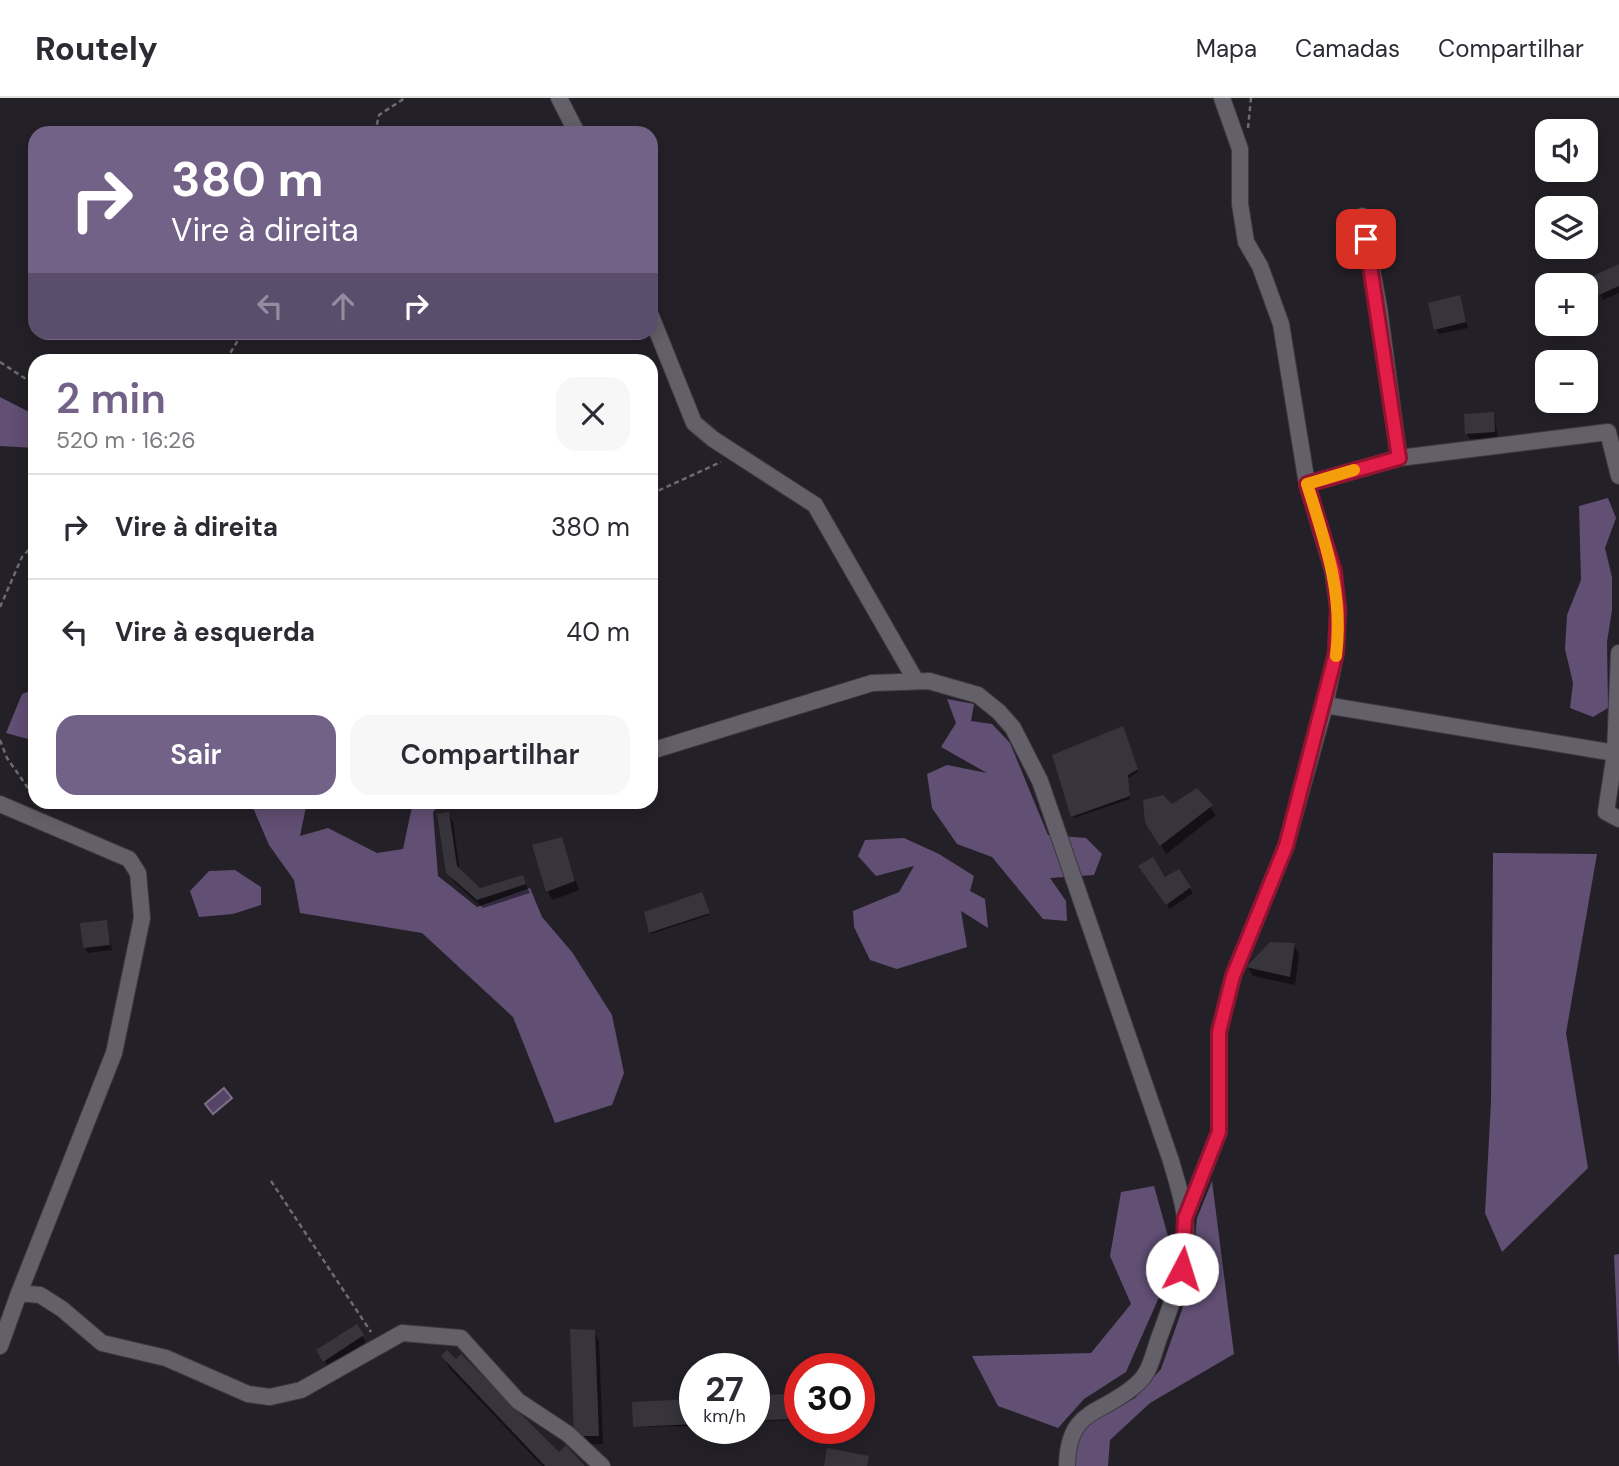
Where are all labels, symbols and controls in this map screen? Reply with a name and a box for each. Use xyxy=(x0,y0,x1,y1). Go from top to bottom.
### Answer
text: Routely xyxy=(35,27,158,70)
text: Mapa xyxy=(1196,33,1257,64)
text: Camadas xyxy=(1295,33,1400,64)
text: Compartilhar xyxy=(1438,33,1584,64)
map controls xyxy=(1535,119,1598,413)
button: sound xyxy=(1535,119,1598,182)
text: 380 m xyxy=(171,147,324,211)
icon: right xyxy=(56,154,147,245)
button: layers xyxy=(1535,196,1598,259)
text: Vire à direita xyxy=(171,209,359,251)
pin xyxy=(1336,209,1396,269)
icon: arrive xyxy=(1347,220,1385,258)
button: + xyxy=(1535,273,1598,336)
icon: left xyxy=(251,287,289,325)
icon: ahead xyxy=(324,287,362,325)
icon: right xyxy=(397,287,435,325)
button: − xyxy=(1535,350,1598,413)
text: 2 min xyxy=(56,371,166,426)
button: close xyxy=(556,377,630,451)
text: 520 m · 16:26 xyxy=(56,425,196,455)
icon: right xyxy=(56,508,94,546)
text: Vire à direita xyxy=(115,510,278,544)
text: 380 m xyxy=(551,510,630,544)
icon: left xyxy=(56,613,94,651)
text: Vire à esquerda xyxy=(115,615,315,649)
text: 40 m xyxy=(566,615,630,649)
button: Sair xyxy=(56,715,336,795)
button: Compartilhar xyxy=(350,715,630,795)
position arrow xyxy=(1145,1232,1219,1306)
speed limit sign: 30 xyxy=(784,1353,875,1444)
text: 27 xyxy=(705,1366,744,1412)
text: km/h xyxy=(703,1404,746,1428)

